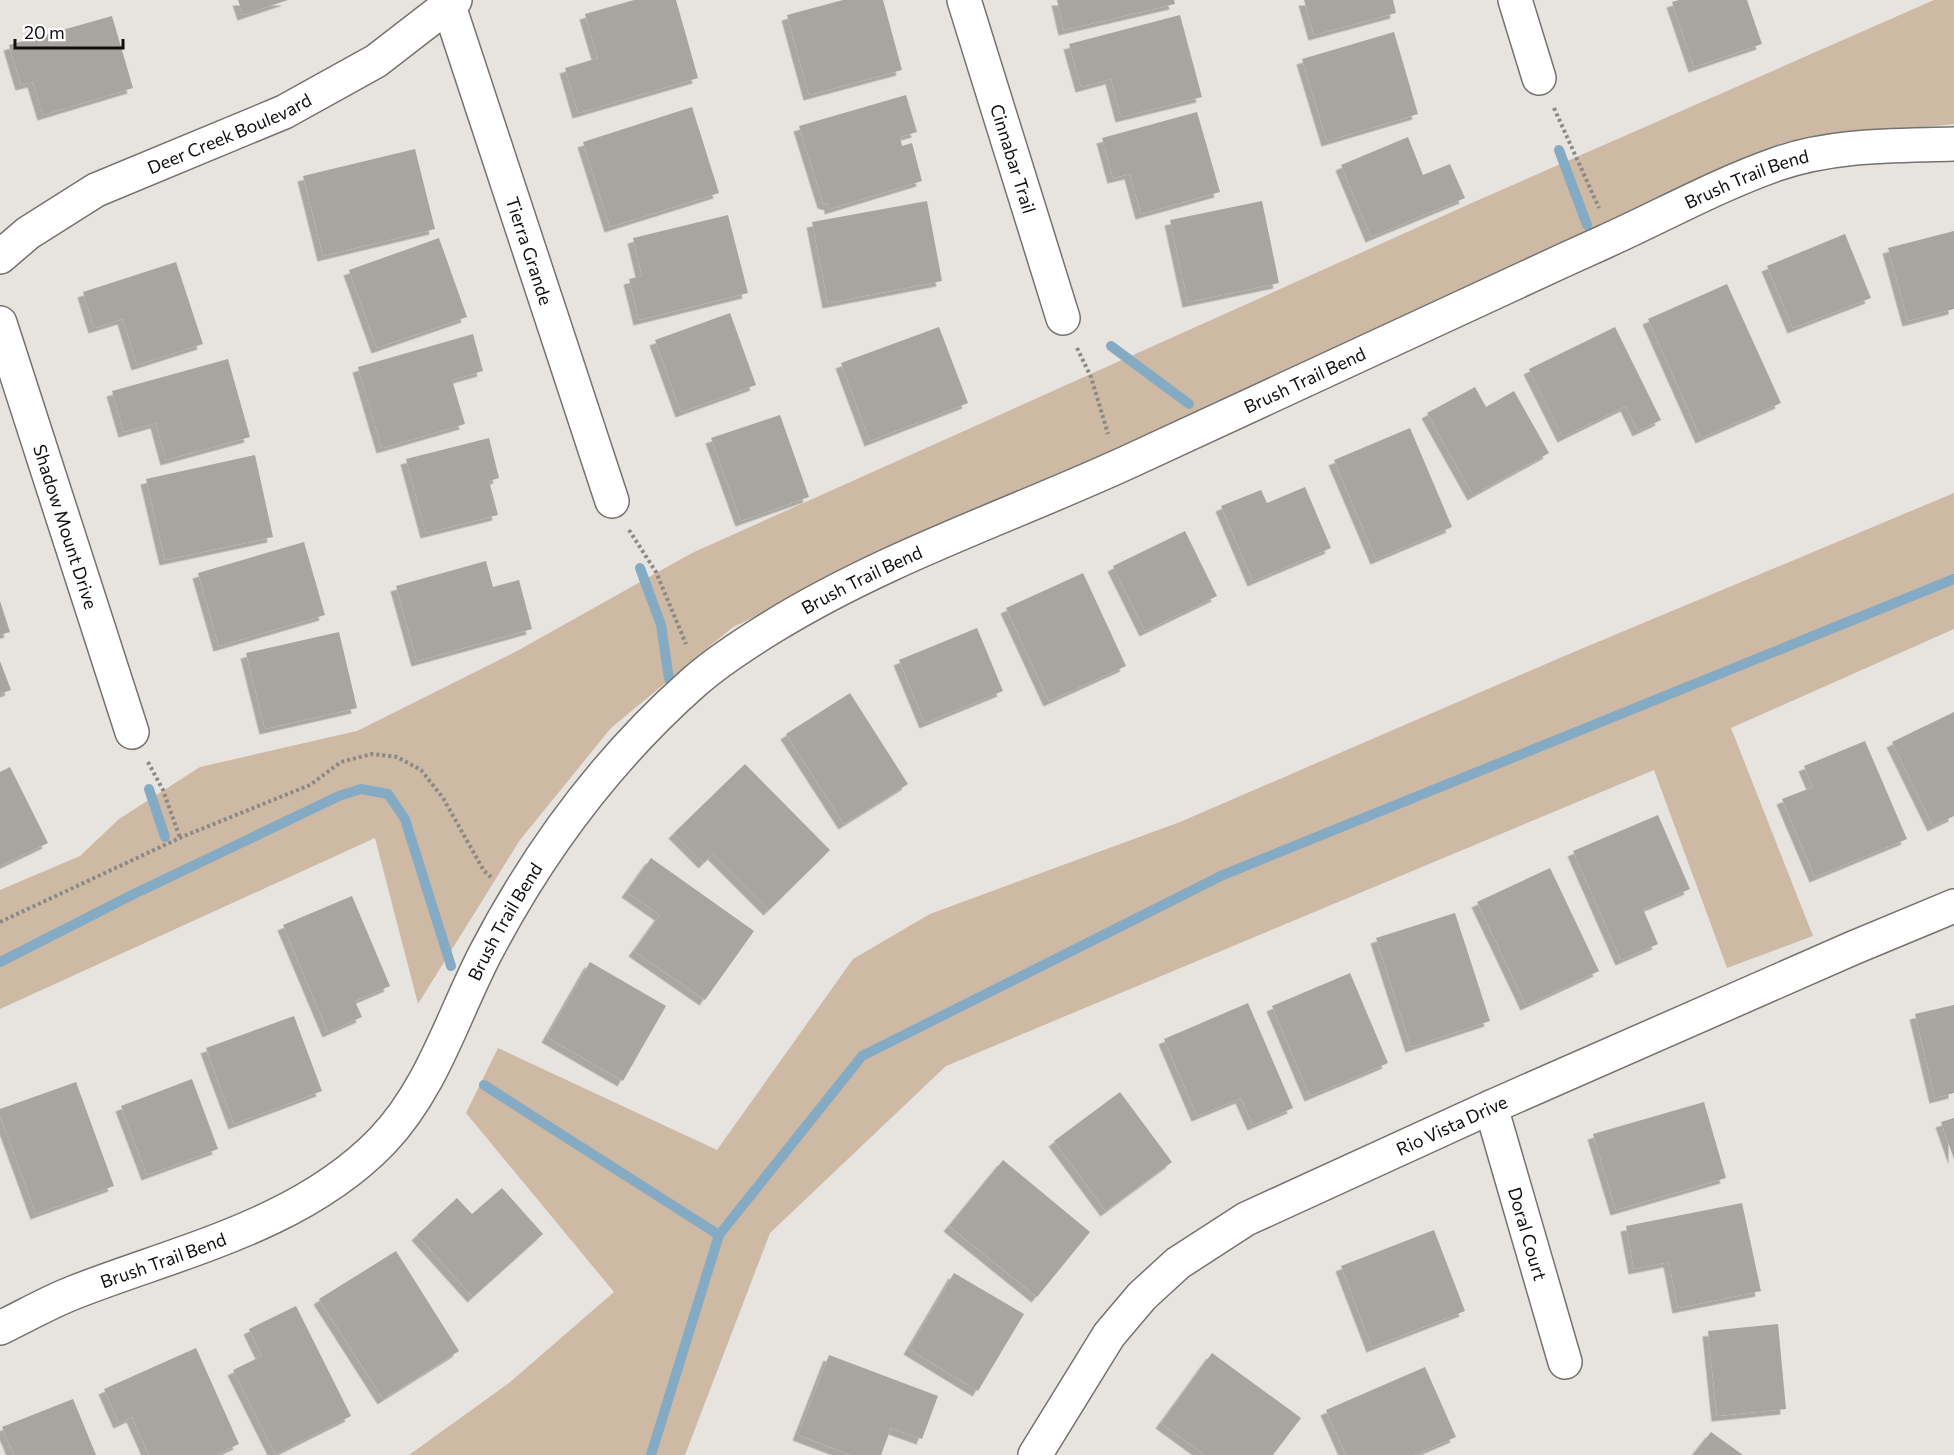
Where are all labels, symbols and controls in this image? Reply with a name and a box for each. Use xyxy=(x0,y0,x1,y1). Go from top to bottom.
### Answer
scale bar xyxy=(15,12,123,50)
text: 20 m xyxy=(24,21,65,43)
street label: Deer Creek Boulevard xyxy=(144,88,315,179)
street label: Cinnabar Trail xyxy=(986,101,1041,216)
street label: Brush Trail Bend xyxy=(1681,144,1811,213)
street label: Tierra Grande xyxy=(502,194,558,308)
street label: Brush Trail Bend xyxy=(1240,342,1369,418)
street label: Shadow Mount Drive xyxy=(29,442,103,612)
street label: Brush Trail Bend xyxy=(797,541,925,619)
street label: Brush Trail Bend xyxy=(463,858,547,984)
street label: Rio Vista Drive xyxy=(1393,1090,1511,1160)
street label: Doral Court xyxy=(1504,1184,1552,1283)
street label: Brush Trail Bend xyxy=(97,1227,229,1293)

